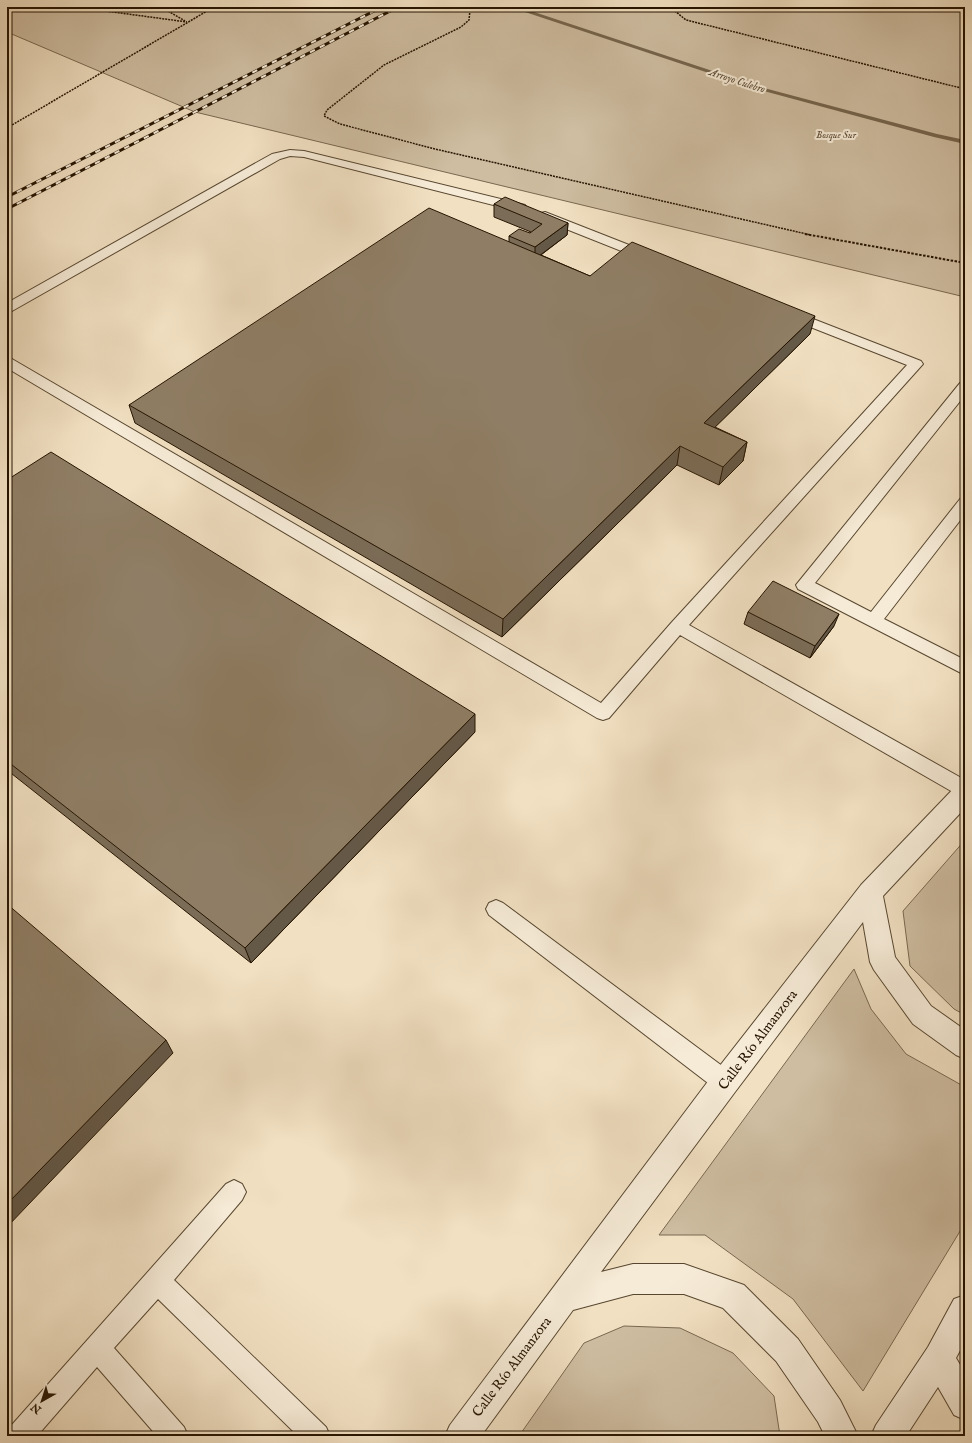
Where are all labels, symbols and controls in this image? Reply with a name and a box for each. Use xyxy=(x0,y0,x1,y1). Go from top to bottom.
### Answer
water label: Arroyo Culebro xyxy=(706,65,767,97)
park label: Bosque Sur xyxy=(816,129,857,142)
street label: Calle Río Almanzora xyxy=(714,986,802,1094)
street label: Calle Río Almanzora xyxy=(468,1313,556,1421)
north arrow xyxy=(22,1381,62,1421)
text: N xyxy=(28,1399,45,1417)

